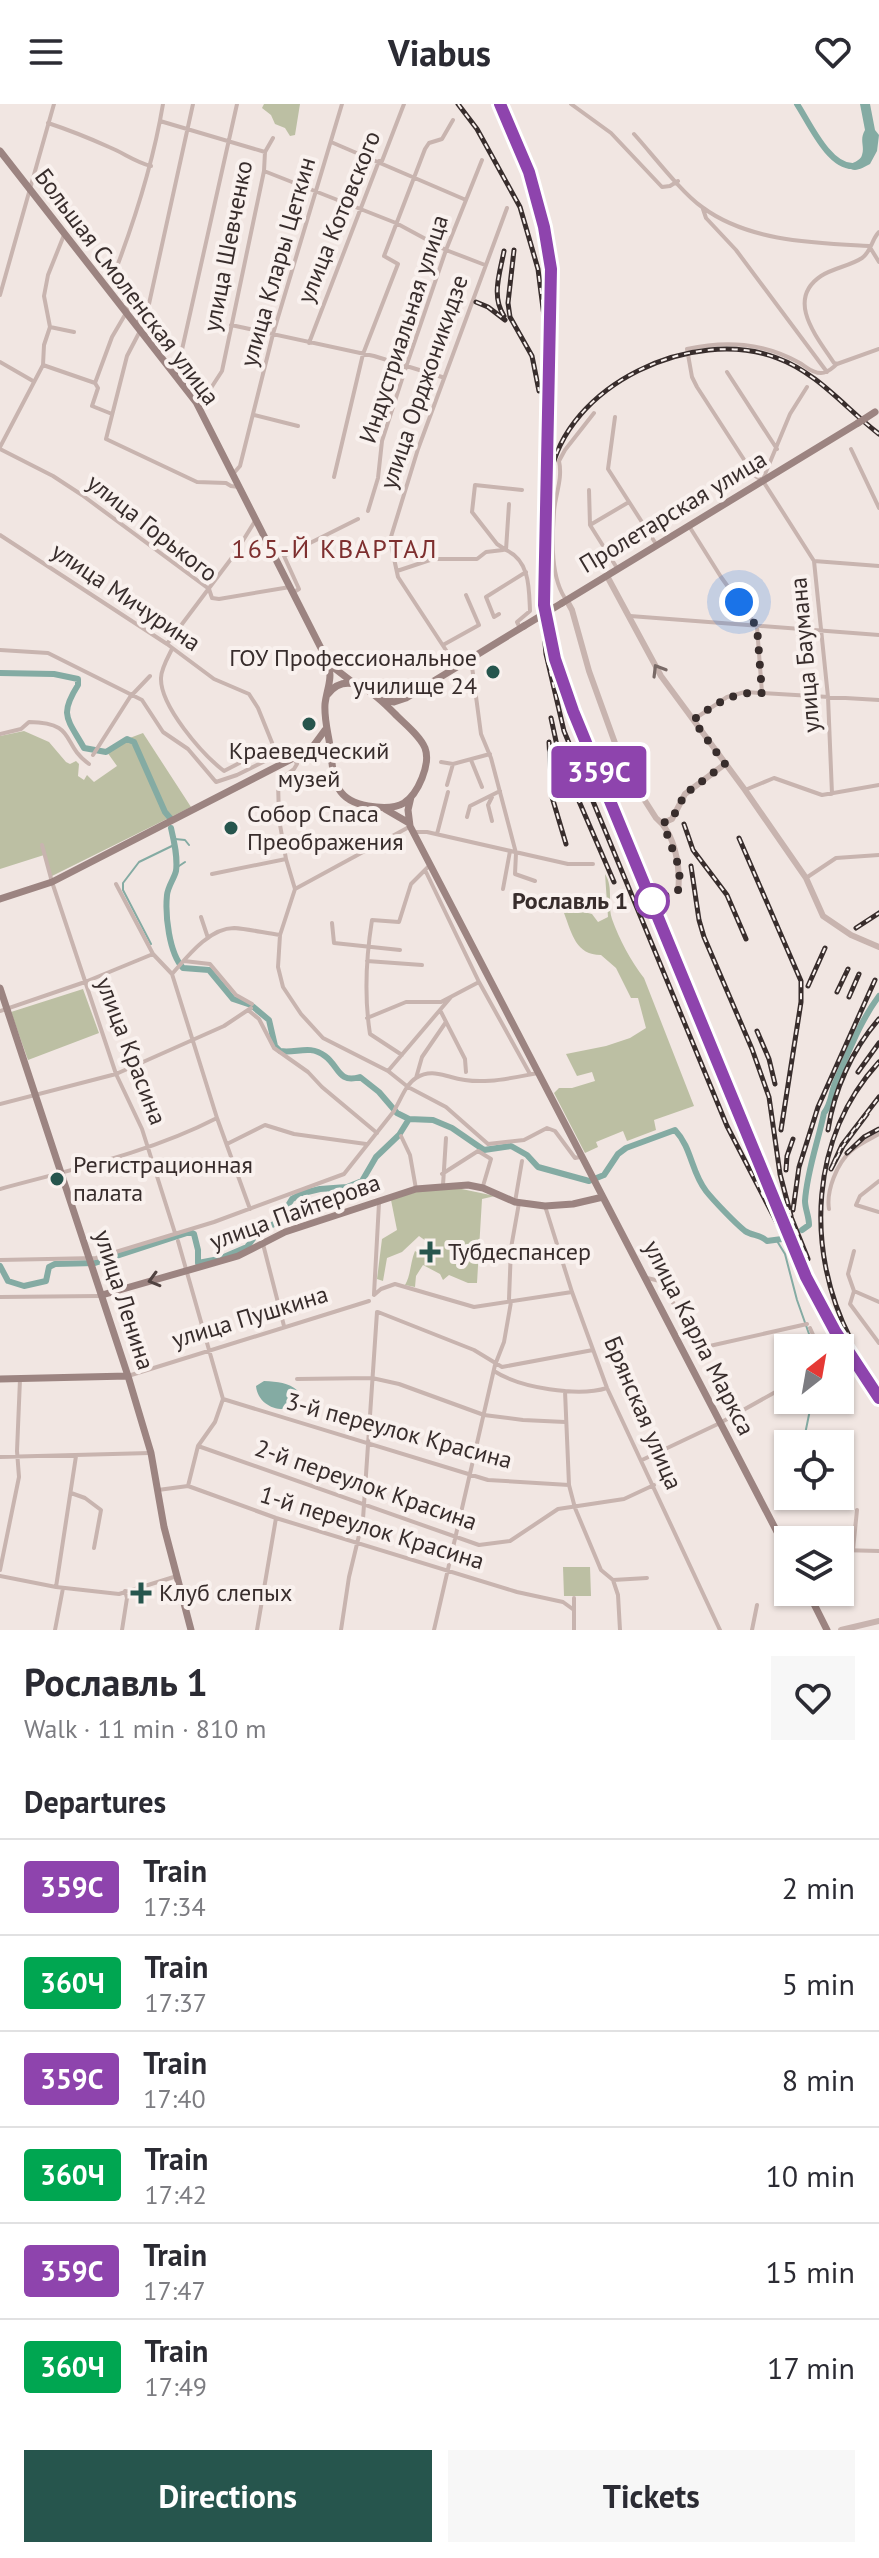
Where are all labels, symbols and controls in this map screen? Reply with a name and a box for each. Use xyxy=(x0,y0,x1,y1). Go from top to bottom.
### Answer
text: Viabus xyxy=(388,29,491,76)
icon: menu xyxy=(24,30,68,74)
icon: heart xyxy=(811,30,855,74)
street label: улица Котовского xyxy=(290,126,387,308)
street label: улица Клары Цеткин xyxy=(233,154,322,370)
street label: улица Шевченко xyxy=(196,158,259,334)
street label: Большая Смоленская улица xyxy=(28,162,227,411)
street label: Индустриальная улица xyxy=(352,211,455,447)
street label: улица Орджоникидзе xyxy=(372,271,475,493)
street label: Пролетарская улица xyxy=(573,443,772,580)
street label: улица Горького xyxy=(81,467,224,588)
district label: 165-Й КВАРТАЛ xyxy=(232,532,438,565)
street label: улица Мичурина xyxy=(46,535,207,658)
street label: улица Баумана xyxy=(782,576,827,734)
your location xyxy=(719,582,759,622)
place label: ГОУ Профессиональное училище 24 xyxy=(229,642,477,701)
marker: ГОУ Профессиональное училище 24 xyxy=(484,663,502,681)
one-way arrow xyxy=(652,664,668,679)
marker: Краеведческий музей xyxy=(300,715,318,733)
place label: Краеведческий музей xyxy=(229,735,389,794)
line badge: 359С xyxy=(543,746,655,798)
text: 359С xyxy=(567,753,631,790)
place label: Собор Спаса Преображения xyxy=(247,798,404,857)
marker: Собор Спаса Преображения xyxy=(222,819,240,837)
marker: Рославль 1 xyxy=(635,884,669,918)
place label: Рославль 1 xyxy=(512,885,628,916)
street label: улица Красина xyxy=(89,973,174,1129)
place label: Регистрационная палата xyxy=(73,1149,253,1208)
street label: улица Пайтерова xyxy=(205,1166,384,1257)
marker: Регистрационная палата xyxy=(48,1170,66,1188)
street label: улица Ленина xyxy=(87,1226,162,1374)
street label: улица Карла Маркса xyxy=(637,1235,762,1441)
place label: Тубдеспансер xyxy=(448,1236,591,1267)
marker: Тубдеспансер xyxy=(419,1241,441,1263)
one-way arrow xyxy=(147,1271,161,1288)
street label: улица Пушкина xyxy=(168,1278,332,1355)
street label: Брянская улица xyxy=(597,1331,690,1494)
north arrow xyxy=(774,1334,854,1414)
map controls xyxy=(774,1334,854,1606)
street label: 3-й переулок Красина xyxy=(283,1385,516,1476)
button: locate xyxy=(774,1430,854,1510)
street label: 2-й переулок Красина xyxy=(251,1432,481,1537)
street label: 1-й переулок Красина xyxy=(256,1479,488,1576)
button: layers xyxy=(774,1526,854,1606)
place label: Клуб слепых xyxy=(159,1577,292,1608)
marker: Клуб слепых xyxy=(130,1582,152,1604)
button: heart xyxy=(771,1656,855,1740)
text: Рославль 1 xyxy=(24,1657,208,1706)
text: Walk · 11 min · 810 m xyxy=(24,1712,266,1745)
text: Departures xyxy=(24,1782,166,1821)
text: Train xyxy=(143,1851,207,1890)
text: 359С xyxy=(40,1868,103,1905)
text: 2 min xyxy=(782,1868,855,1907)
text: 17:34 xyxy=(143,1890,206,1923)
text: Train xyxy=(145,1947,208,1986)
text: 360Ч xyxy=(40,1964,105,2001)
text: 5 min xyxy=(782,1964,855,2003)
text: 17:37 xyxy=(145,1986,207,2019)
text: Train xyxy=(143,2043,207,2082)
text: 359С xyxy=(40,2060,103,2097)
text: 8 min xyxy=(782,2060,855,2099)
text: 17:40 xyxy=(143,2082,206,2115)
text: Train xyxy=(145,2139,208,2178)
text: 360Ч xyxy=(40,2156,105,2193)
text: 10 min xyxy=(765,2156,855,2195)
text: 17:42 xyxy=(145,2178,207,2211)
text: Train xyxy=(143,2235,207,2274)
text: 359С xyxy=(40,2252,103,2289)
text: 15 min xyxy=(765,2252,855,2291)
text: 17:47 xyxy=(143,2274,206,2307)
text: Train xyxy=(145,2331,208,2370)
text: 360Ч xyxy=(40,2348,105,2385)
text: 17 min xyxy=(767,2348,855,2387)
text: 17:49 xyxy=(145,2370,207,2403)
button: Directions xyxy=(24,2450,432,2542)
button: Tickets xyxy=(448,2450,855,2542)

